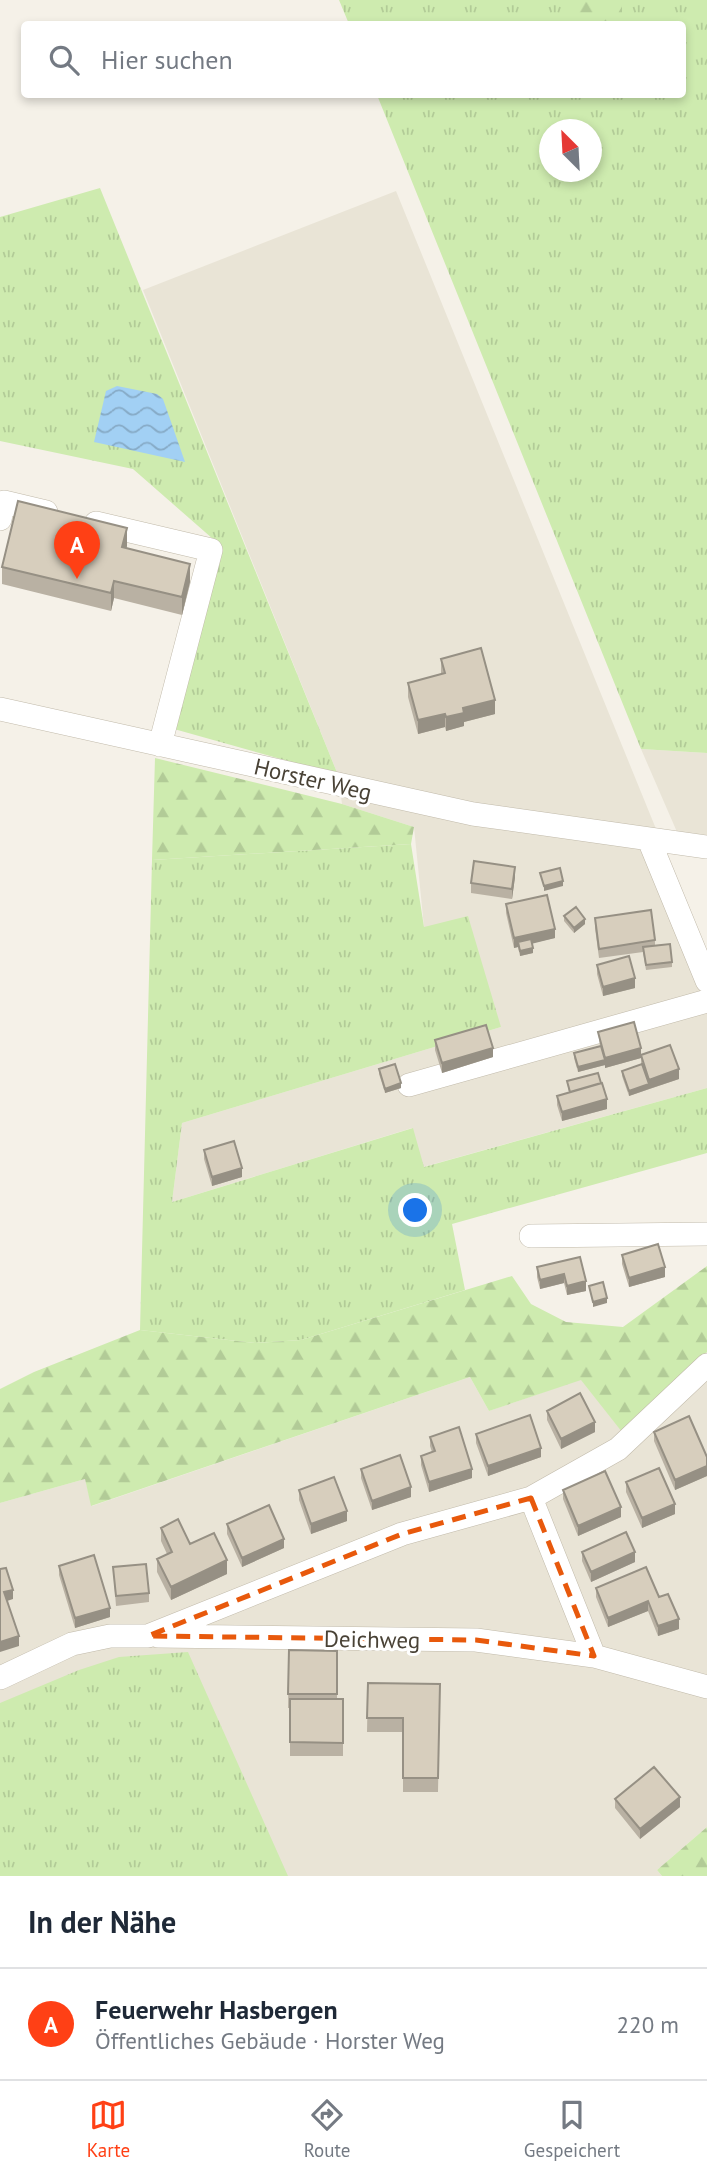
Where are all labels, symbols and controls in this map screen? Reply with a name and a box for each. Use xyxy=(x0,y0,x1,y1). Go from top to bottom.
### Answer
search box xyxy=(21,21,686,98)
icon: search xyxy=(45,41,83,79)
text: Hier suchen xyxy=(101,43,233,76)
north arrow xyxy=(539,119,602,182)
pin: A xyxy=(54,521,100,579)
street label: Horster Weg xyxy=(251,751,375,807)
your location xyxy=(398,1193,432,1227)
street label: Deichweg xyxy=(324,1624,420,1654)
text: In der Nähe xyxy=(28,1902,176,1941)
text: Feuerwehr Hasbergen xyxy=(95,1993,338,2026)
text: A xyxy=(44,2010,58,2039)
text: 220 m xyxy=(617,2010,679,2039)
text: Öffentliches Gebäude · Horster Weg xyxy=(95,2026,445,2055)
tab: Karte xyxy=(87,2096,130,2162)
tab: Route xyxy=(304,2096,350,2162)
tab: Gespeichert xyxy=(524,2096,620,2162)

